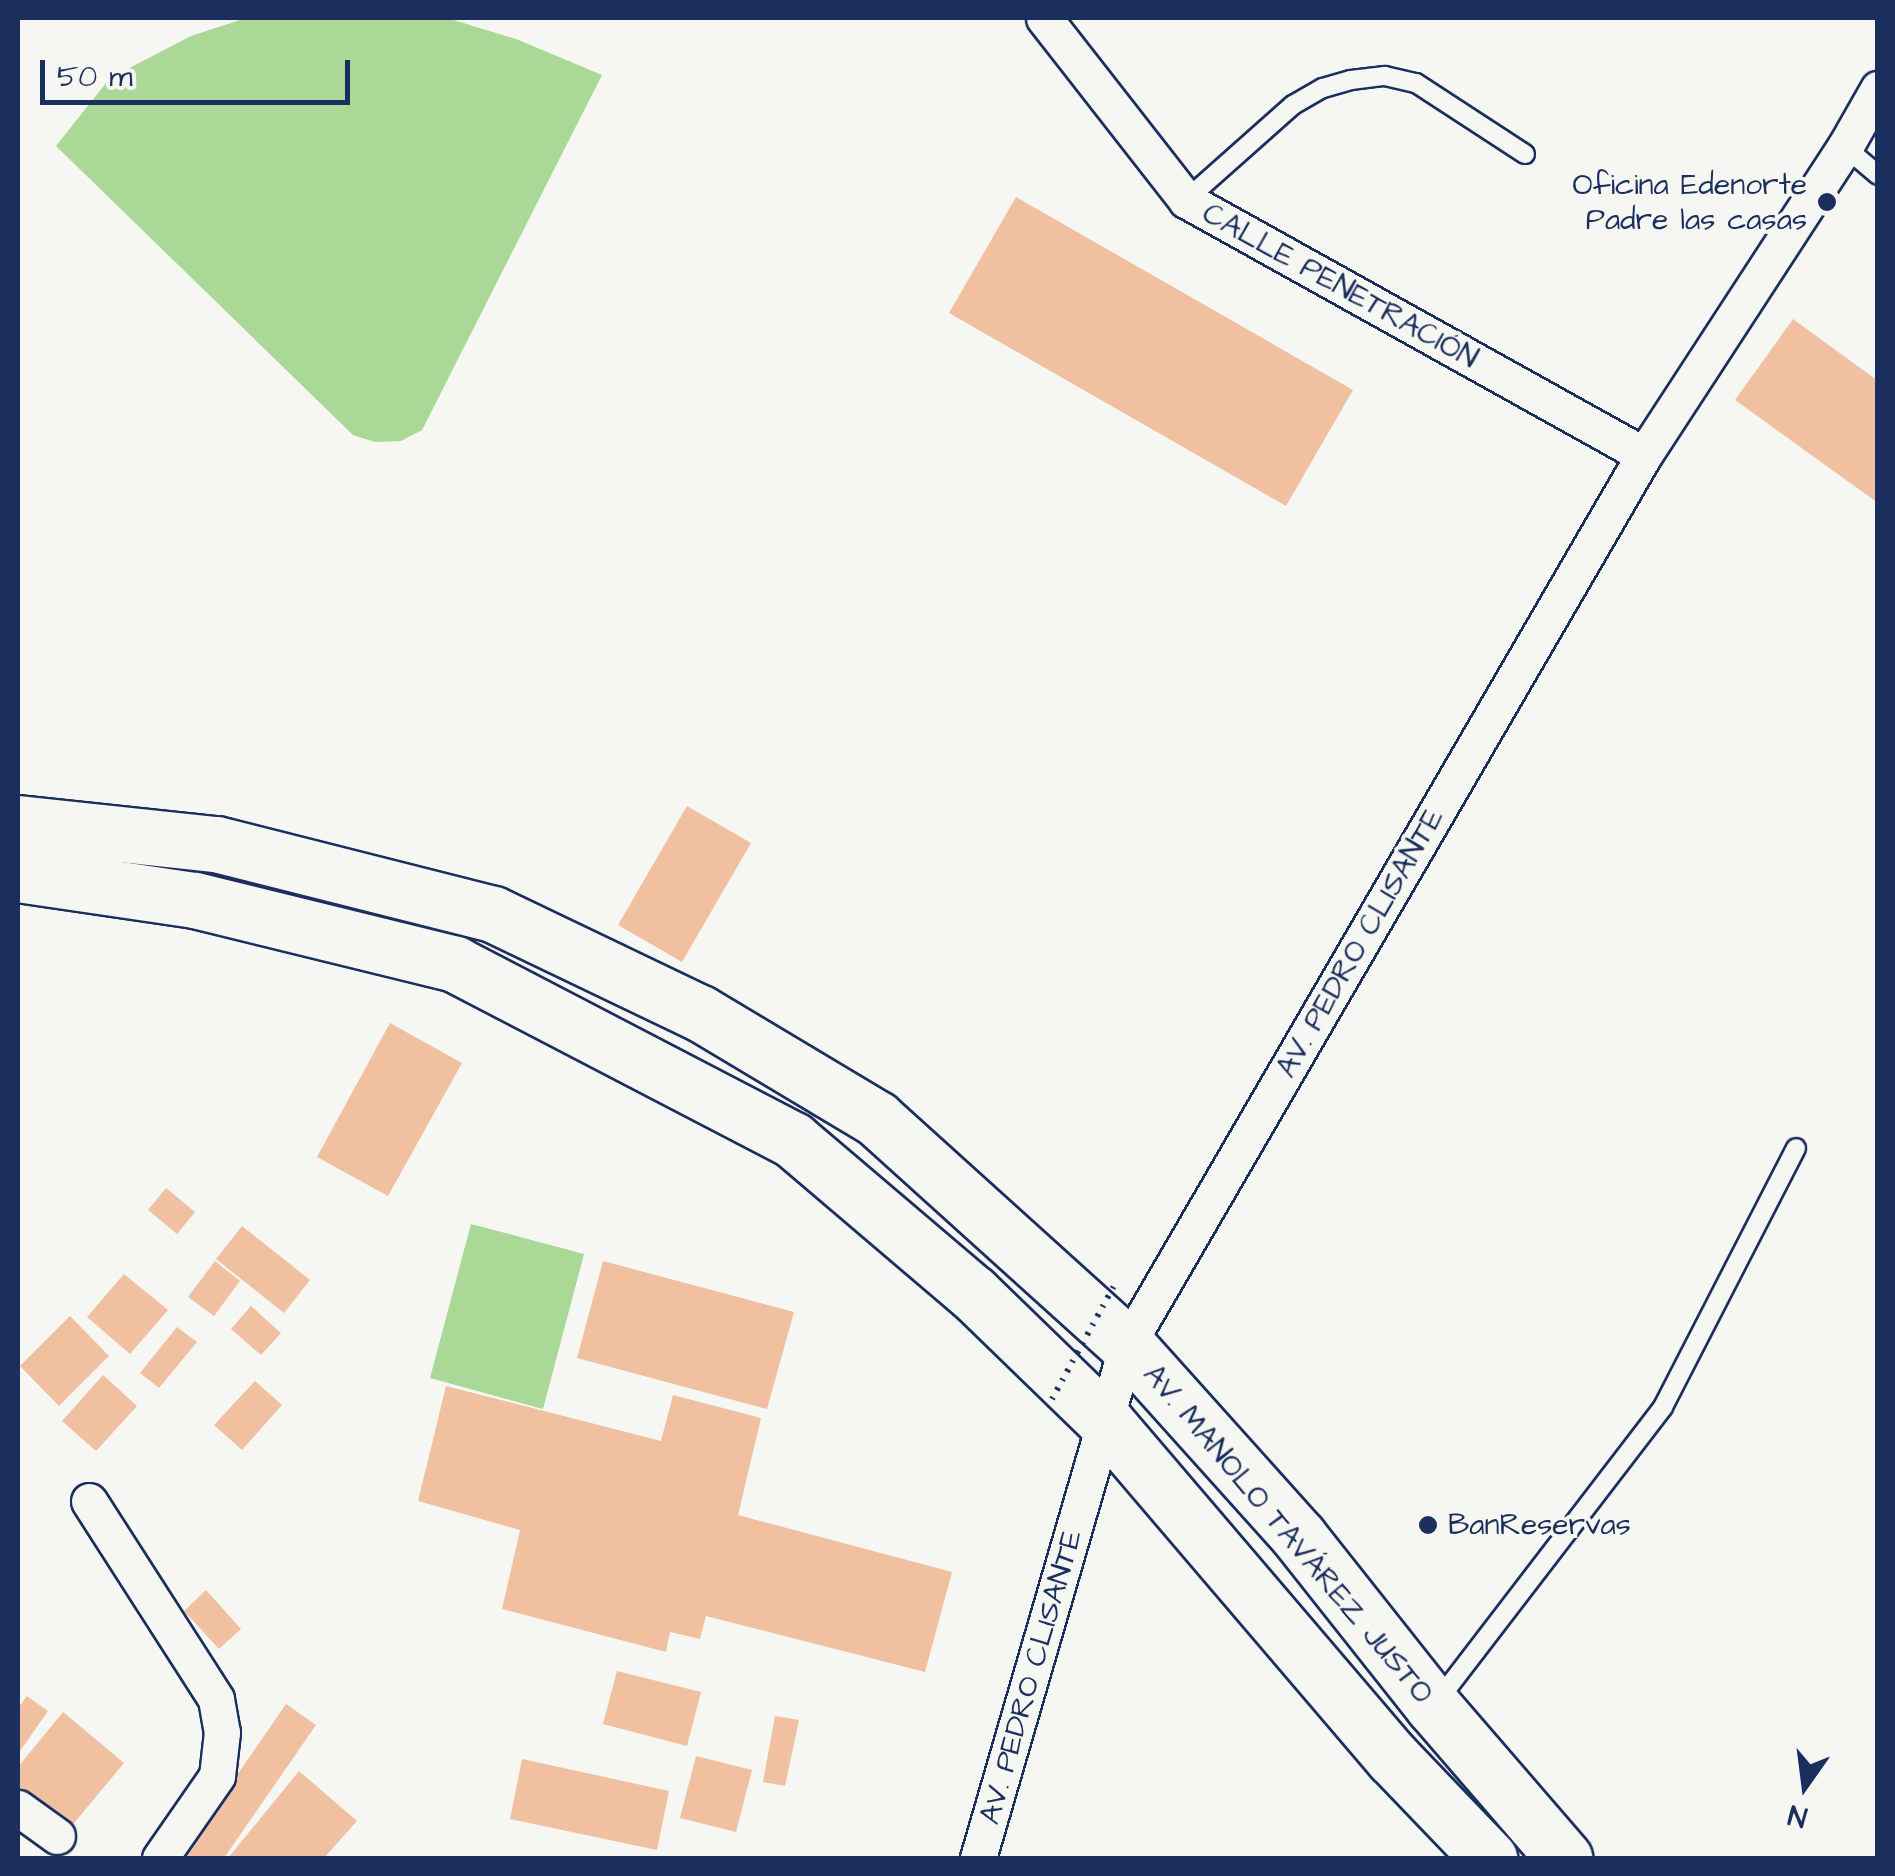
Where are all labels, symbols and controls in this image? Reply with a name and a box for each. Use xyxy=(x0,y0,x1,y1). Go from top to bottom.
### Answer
scale bar xyxy=(45,40,355,102)
text: 50 m xyxy=(57,56,133,98)
place label: Oficina Edenorte Padre las casas xyxy=(1573,167,1807,238)
marker: Oficina Edenorte Padre las casas xyxy=(1816,191,1838,213)
street label: CALLE PENETRACIÓN xyxy=(1196,195,1484,377)
street label: AV. PEDRO CLISANTE xyxy=(1268,802,1452,1084)
street label: AV. MANOLO TAVÁREZ JUSTO xyxy=(1136,1357,1440,1711)
place label: BanReservas xyxy=(1448,1507,1631,1543)
marker: BanReservas xyxy=(1417,1514,1439,1536)
street label: AV. PEDRO CLISANTE xyxy=(972,1526,1090,1828)
north arrow xyxy=(1755,1736,1855,1836)
text: N xyxy=(1784,1795,1811,1837)

